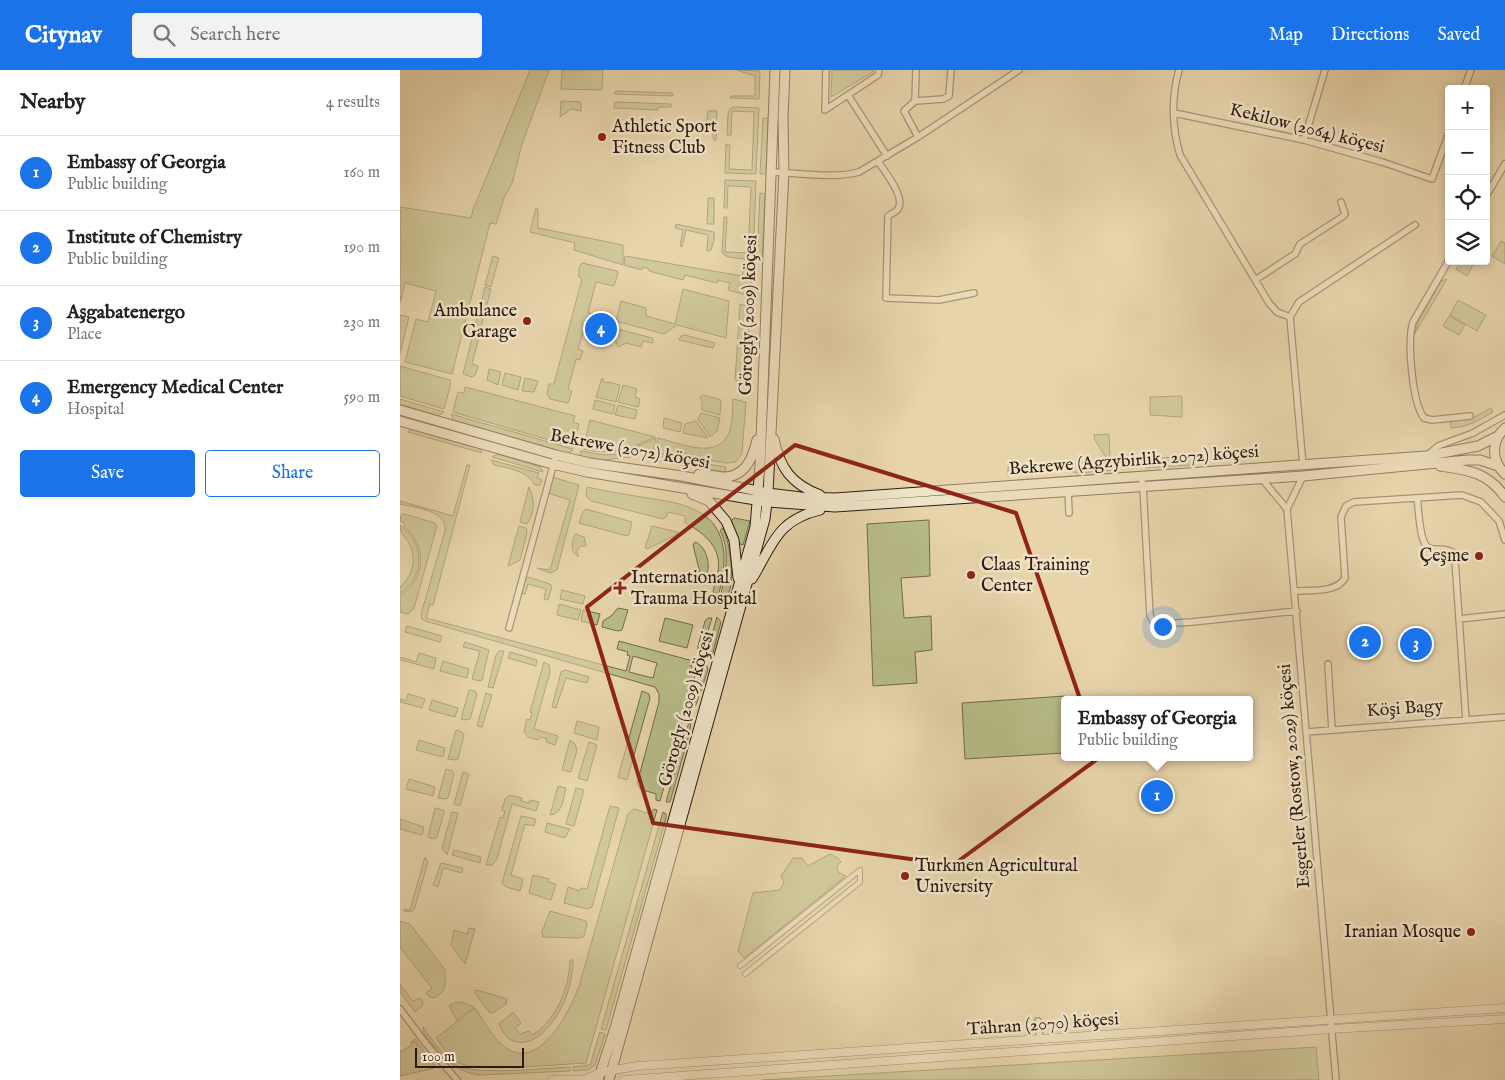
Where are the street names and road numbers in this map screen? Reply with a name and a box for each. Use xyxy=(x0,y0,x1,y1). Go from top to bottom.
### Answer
street label: Kekilow (2064) köçesi xyxy=(1227,99,1387,159)
street label: Görogly (2009) köçesi xyxy=(735,234,763,396)
street label: Bekrewe (2072) köçesi xyxy=(548,425,712,475)
street label: Bekrewe (Agzybirlik, 2072) köçesi xyxy=(1008,441,1260,481)
street label: Görogly (2009) köçesi xyxy=(654,628,720,790)
street label: Esgerler (Rostow, 2029) köçesi xyxy=(1274,663,1316,889)
street label: Köşi Bagy xyxy=(1366,695,1444,723)
street label: Tähran (2070) köçesi xyxy=(966,1008,1120,1042)

